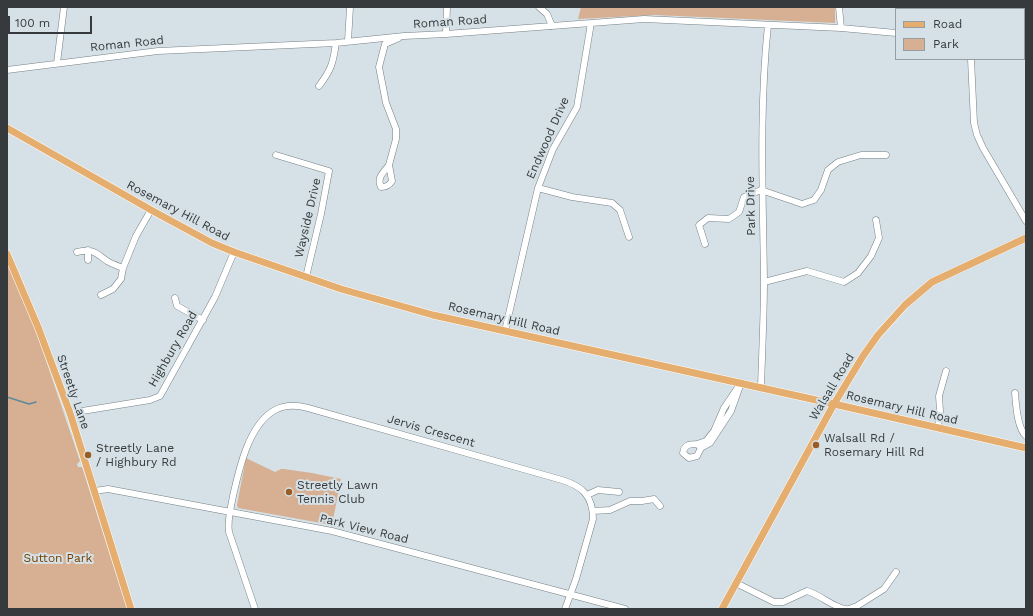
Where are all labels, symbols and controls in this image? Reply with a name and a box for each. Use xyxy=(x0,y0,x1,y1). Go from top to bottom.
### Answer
scale bar xyxy=(10,8,94,34)
legend xyxy=(895,8,1025,60)
street label: Roman Road xyxy=(413,12,487,32)
text: 100 m xyxy=(15,16,50,30)
text: Road xyxy=(933,17,962,31)
street label: Roman Road xyxy=(89,33,165,55)
text: Park xyxy=(933,37,959,51)
street label: Endwood Drive xyxy=(523,95,573,181)
street label: Park Drive xyxy=(743,176,759,236)
street label: Wayside Drive xyxy=(292,177,324,259)
street label: Rosemary Hill Road xyxy=(124,178,232,244)
street label: Rosemary Hill Road xyxy=(447,299,561,339)
street label: Highbury Road xyxy=(145,309,201,389)
street label: Walsall Road xyxy=(806,351,858,423)
street label: Streetly Lane xyxy=(53,353,93,431)
street label: Rosemary Hill Road xyxy=(845,388,959,428)
street label: Jervis Crescent xyxy=(385,412,477,450)
place label: Walsall Rd / Rosemary Hill Rd xyxy=(824,431,924,459)
marker: Walsall Rd / Rosemary Hill Rd xyxy=(811,440,821,450)
place label: Streetly Lane / Highbury Rd xyxy=(96,441,177,469)
marker: Streetly Lane / Highbury Rd xyxy=(83,450,93,460)
place label: Streetly Lawn Tennis Club xyxy=(297,478,378,506)
marker: Streetly Lawn Tennis Club xyxy=(284,487,294,497)
street label: Park View Road xyxy=(318,511,410,547)
park label: Sutton Park xyxy=(24,551,92,565)

